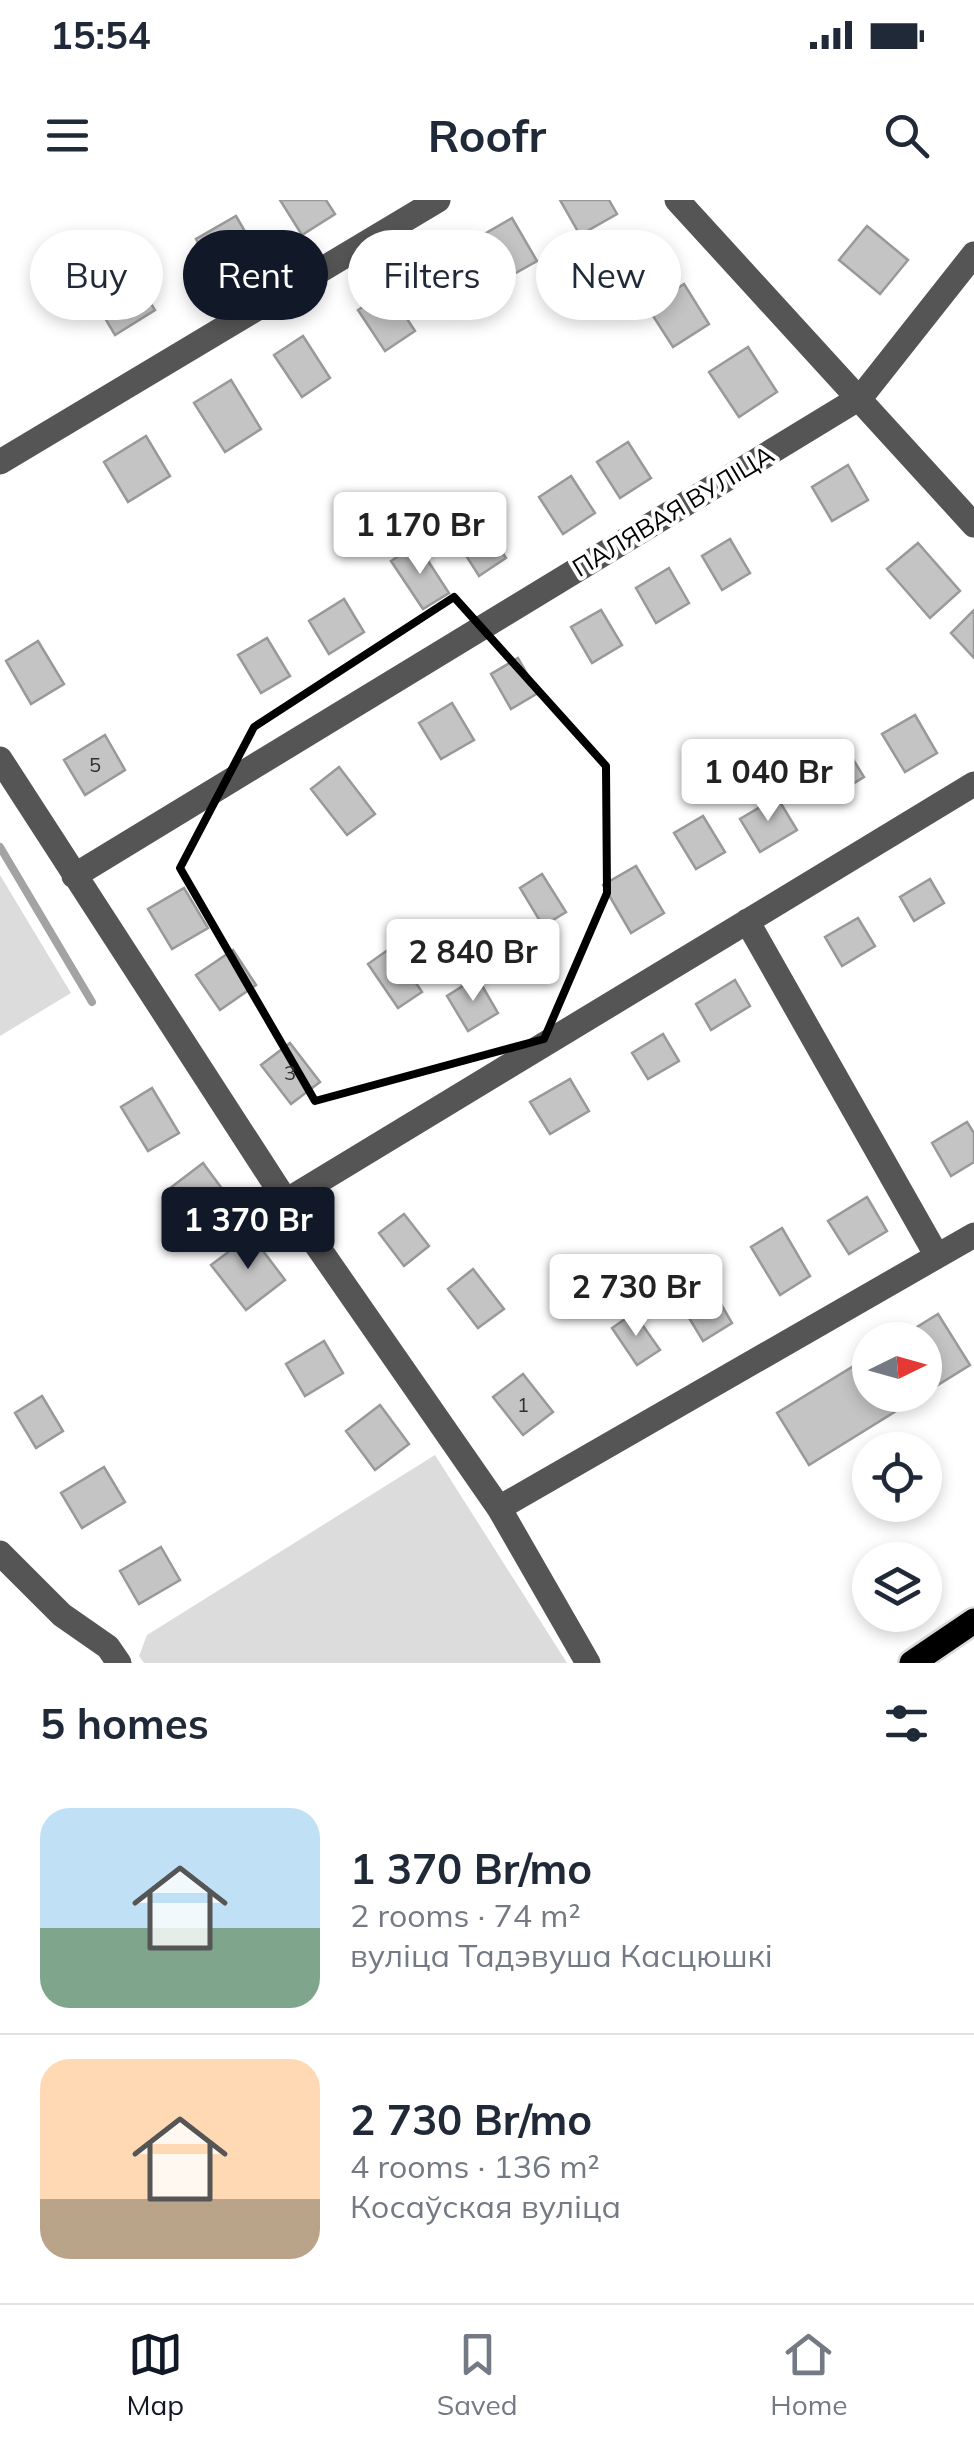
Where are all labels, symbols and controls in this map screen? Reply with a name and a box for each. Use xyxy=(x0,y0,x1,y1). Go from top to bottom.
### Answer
text: 15:54 xyxy=(50,11,151,59)
text: Roofr xyxy=(428,107,546,163)
icon: menu xyxy=(40,108,95,163)
icon: search xyxy=(879,108,934,163)
chip: Buy xyxy=(30,230,163,320)
chip: Rent xyxy=(183,230,328,320)
chip: Filters xyxy=(348,230,516,320)
chip: New xyxy=(536,230,681,320)
street label: ПАЛЯВАЯ ВУЛІЦА xyxy=(566,438,779,583)
pin: 1 170 Br xyxy=(317,492,523,577)
text: 1 170 Br xyxy=(356,504,485,544)
pin: 1 040 Br xyxy=(665,739,871,824)
text: 1 040 Br xyxy=(704,751,833,791)
house number: 5 xyxy=(89,752,101,777)
pin: 2 840 Br xyxy=(370,919,576,1004)
text: 2 840 Br xyxy=(409,931,538,971)
house number: 3 xyxy=(284,1060,296,1085)
pin: 1 370 Br xyxy=(145,1187,351,1272)
text: 1 370 Br xyxy=(184,1199,313,1239)
pin: 2 730 Br xyxy=(533,1254,739,1339)
text: 2 730 Br xyxy=(572,1266,701,1306)
north arrow xyxy=(852,1322,942,1412)
map controls xyxy=(852,1322,942,1632)
house number: 1 xyxy=(517,1392,529,1417)
button: locate xyxy=(852,1432,942,1522)
button: layers xyxy=(852,1542,942,1632)
icon: filters xyxy=(879,1696,934,1751)
text: 5 homes xyxy=(40,1697,209,1750)
text: 1 370 Br/mo xyxy=(350,1842,592,1895)
icon: home xyxy=(120,1848,240,1968)
text: 2 rooms · 74 m² xyxy=(350,1895,581,1935)
text: вуліца Тадэвуша Касцюшкі xyxy=(350,1935,773,1975)
text: 2 730 Br/mo xyxy=(350,2093,592,2146)
icon: home xyxy=(120,2099,240,2219)
text: 4 rooms · 136 m² xyxy=(350,2146,600,2186)
text: Косаўская вуліца xyxy=(350,2186,621,2226)
tab: Map xyxy=(126,2327,184,2422)
tab: Saved xyxy=(437,2327,518,2422)
tab: Home xyxy=(770,2327,848,2422)

